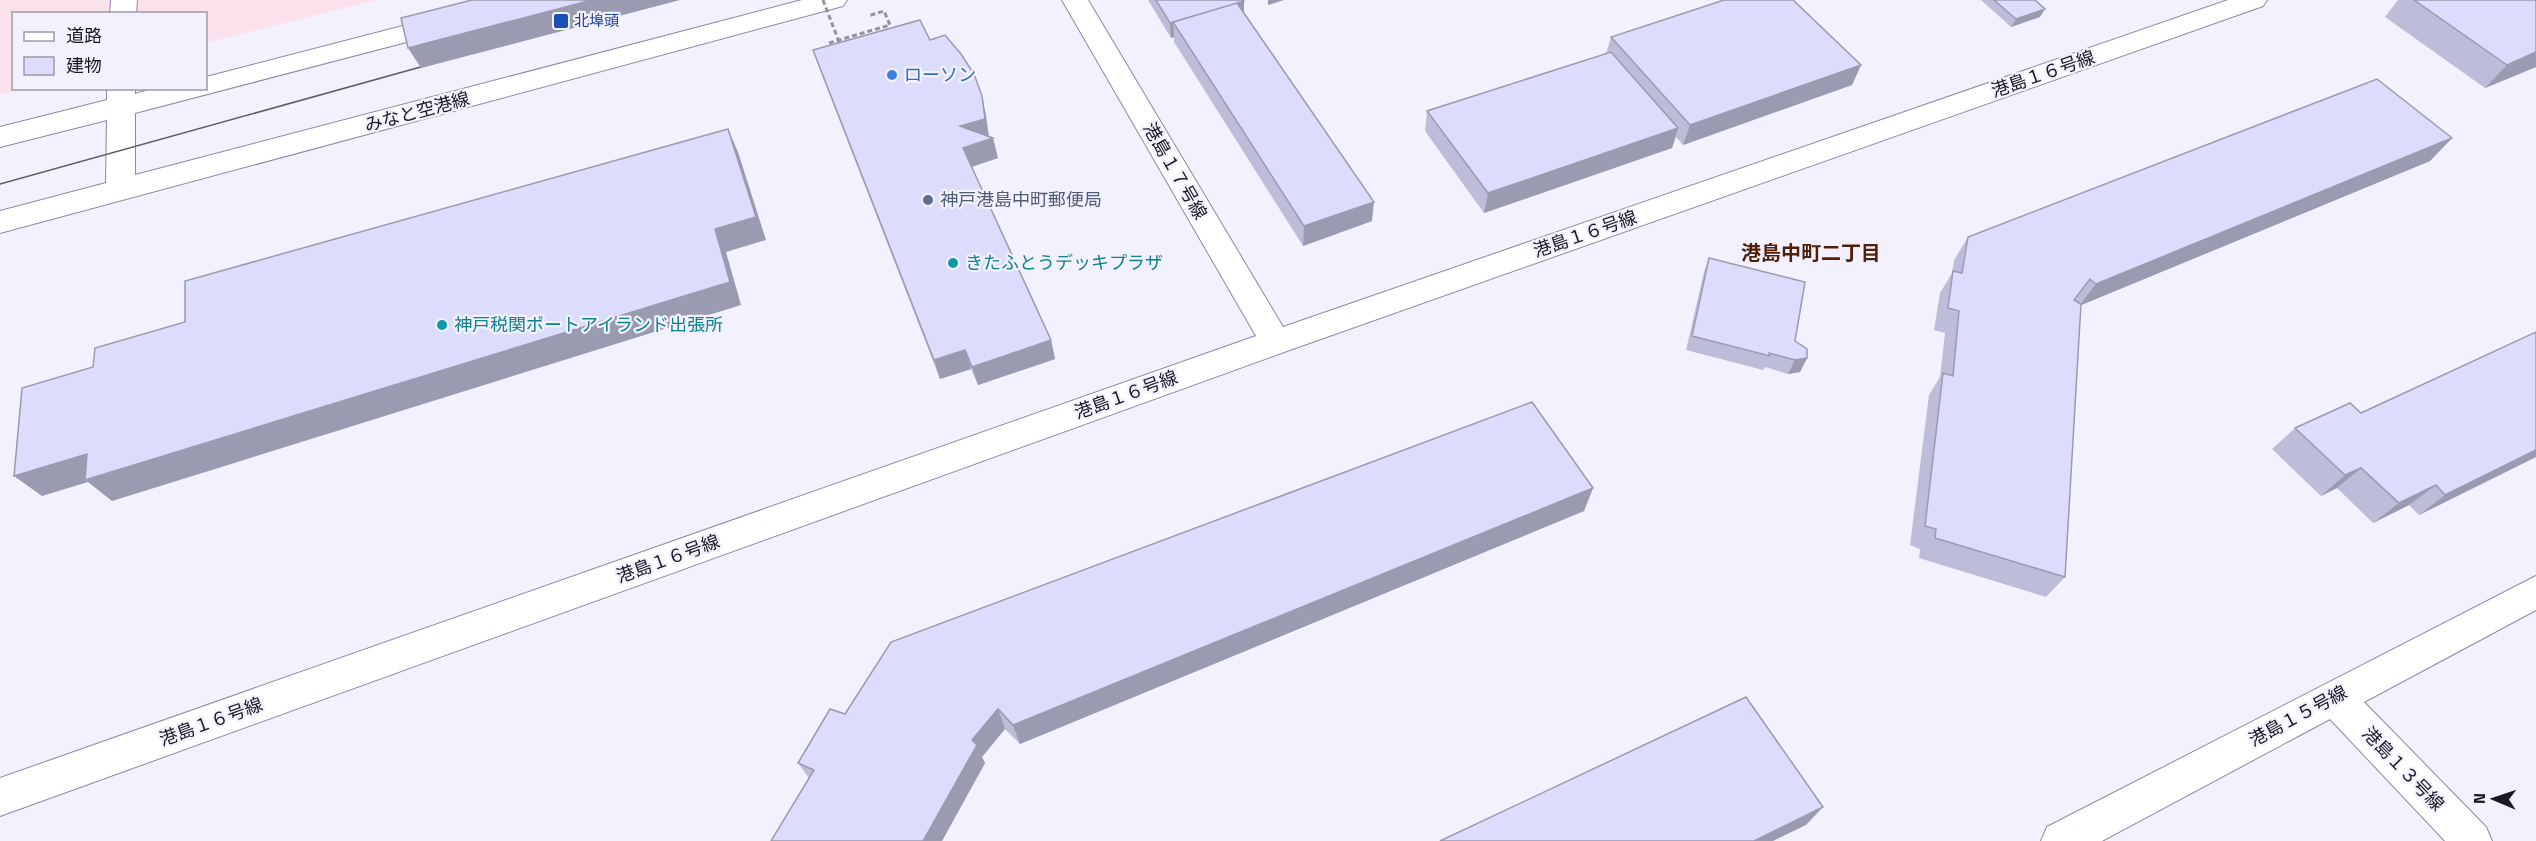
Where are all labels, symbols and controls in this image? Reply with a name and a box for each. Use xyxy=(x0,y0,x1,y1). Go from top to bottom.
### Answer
place label: 北埠頭 xyxy=(574,9,619,32)
legend xyxy=(12,12,207,90)
marker: 北埠頭 xyxy=(552,12,570,30)
text: 道路 xyxy=(66,22,102,49)
street label: 港島１６号線 xyxy=(1987,43,2098,104)
text: 建物 xyxy=(66,52,102,79)
place label: ローソン xyxy=(904,61,976,88)
marker: ローソン xyxy=(885,68,899,82)
street label: みなと空港線 xyxy=(361,85,473,139)
street label: 港島１７号線 xyxy=(1137,117,1214,224)
place label: 神戸港島中町郵便局 xyxy=(940,186,1102,213)
marker: 神戸港島中町郵便局 xyxy=(921,193,935,207)
street label: 港島１６号線 xyxy=(1529,203,1640,264)
district label: 港島中町二丁目 xyxy=(1741,237,1881,268)
place label: きたふとうデッキプラザ xyxy=(965,249,1163,276)
marker: きたふとうデッキプラザ xyxy=(946,256,960,270)
place label: 神戸税関ポートアイランド出張所 xyxy=(454,311,723,338)
marker: 神戸税関ポートアイランド出張所 xyxy=(435,318,449,332)
street label: 港島１６号線 xyxy=(1070,363,1181,426)
street label: 港島１６号線 xyxy=(612,527,723,590)
street label: 港島１５号線 xyxy=(2244,678,2352,753)
street label: 港島１６号線 xyxy=(155,690,266,753)
street label: 港島１３号線 xyxy=(2356,720,2451,817)
north arrow xyxy=(2464,769,2524,829)
text: N xyxy=(2467,793,2491,804)

